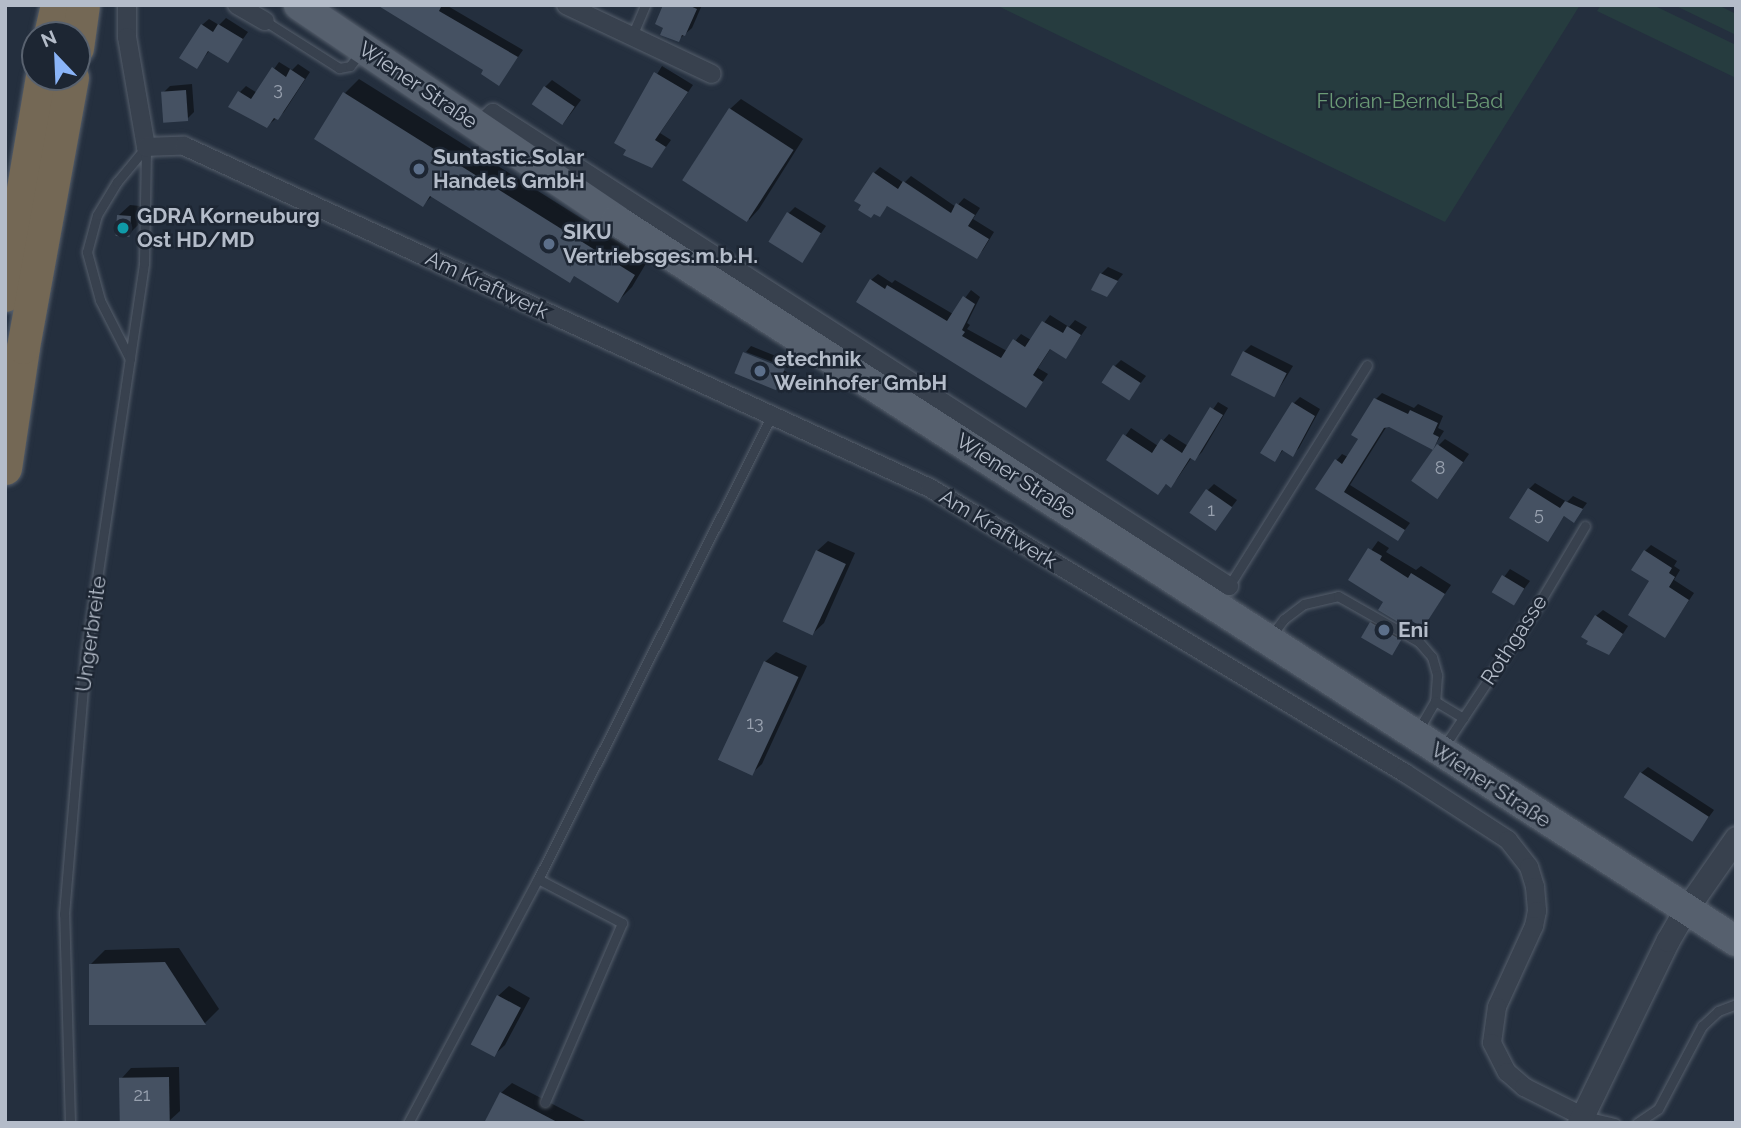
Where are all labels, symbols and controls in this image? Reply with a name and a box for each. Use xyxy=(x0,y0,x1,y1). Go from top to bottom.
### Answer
north arrow xyxy=(21,21,91,91)
text: N xyxy=(38,26,60,51)
street label: Wiener Straße xyxy=(354,36,482,134)
house number: 3 xyxy=(273,78,283,100)
park label: Florian-Berndl-Bad xyxy=(1317,88,1503,114)
place label: Suntastic.Solar Handels GmbH xyxy=(433,144,585,194)
marker: Suntastic.Solar Handels GmbH xyxy=(411,161,427,177)
place label: GDRA Korneuburg Ost HD/MD xyxy=(137,203,320,253)
place label: SIKU Vertriebsges.m.b.H. xyxy=(563,219,758,269)
marker: GDRA Korneuburg Ost HD/MD xyxy=(115,220,131,236)
marker: SIKU Vertriebsges.m.b.H. xyxy=(541,236,557,252)
street label: Am Kraftwerk xyxy=(422,246,552,324)
place label: etechnik Weinhofer GmbH xyxy=(774,346,947,396)
marker: etechnik Weinhofer GmbH xyxy=(752,363,768,379)
street label: Wiener Straße xyxy=(951,428,1081,524)
house number: 8 xyxy=(1435,457,1445,479)
street label: Am Kraftwerk xyxy=(935,484,1061,574)
house number: 1 xyxy=(1207,499,1215,521)
house number: 5 xyxy=(1534,503,1544,525)
street label: Ungerbreite xyxy=(70,574,112,694)
street label: Rothgasse xyxy=(1476,590,1552,690)
place label: Eni xyxy=(1398,617,1429,643)
marker: Eni xyxy=(1376,622,1392,638)
house number: 13 xyxy=(746,712,764,734)
street label: Wiener Straße xyxy=(1426,737,1556,833)
house number: 21 xyxy=(133,1084,151,1106)

